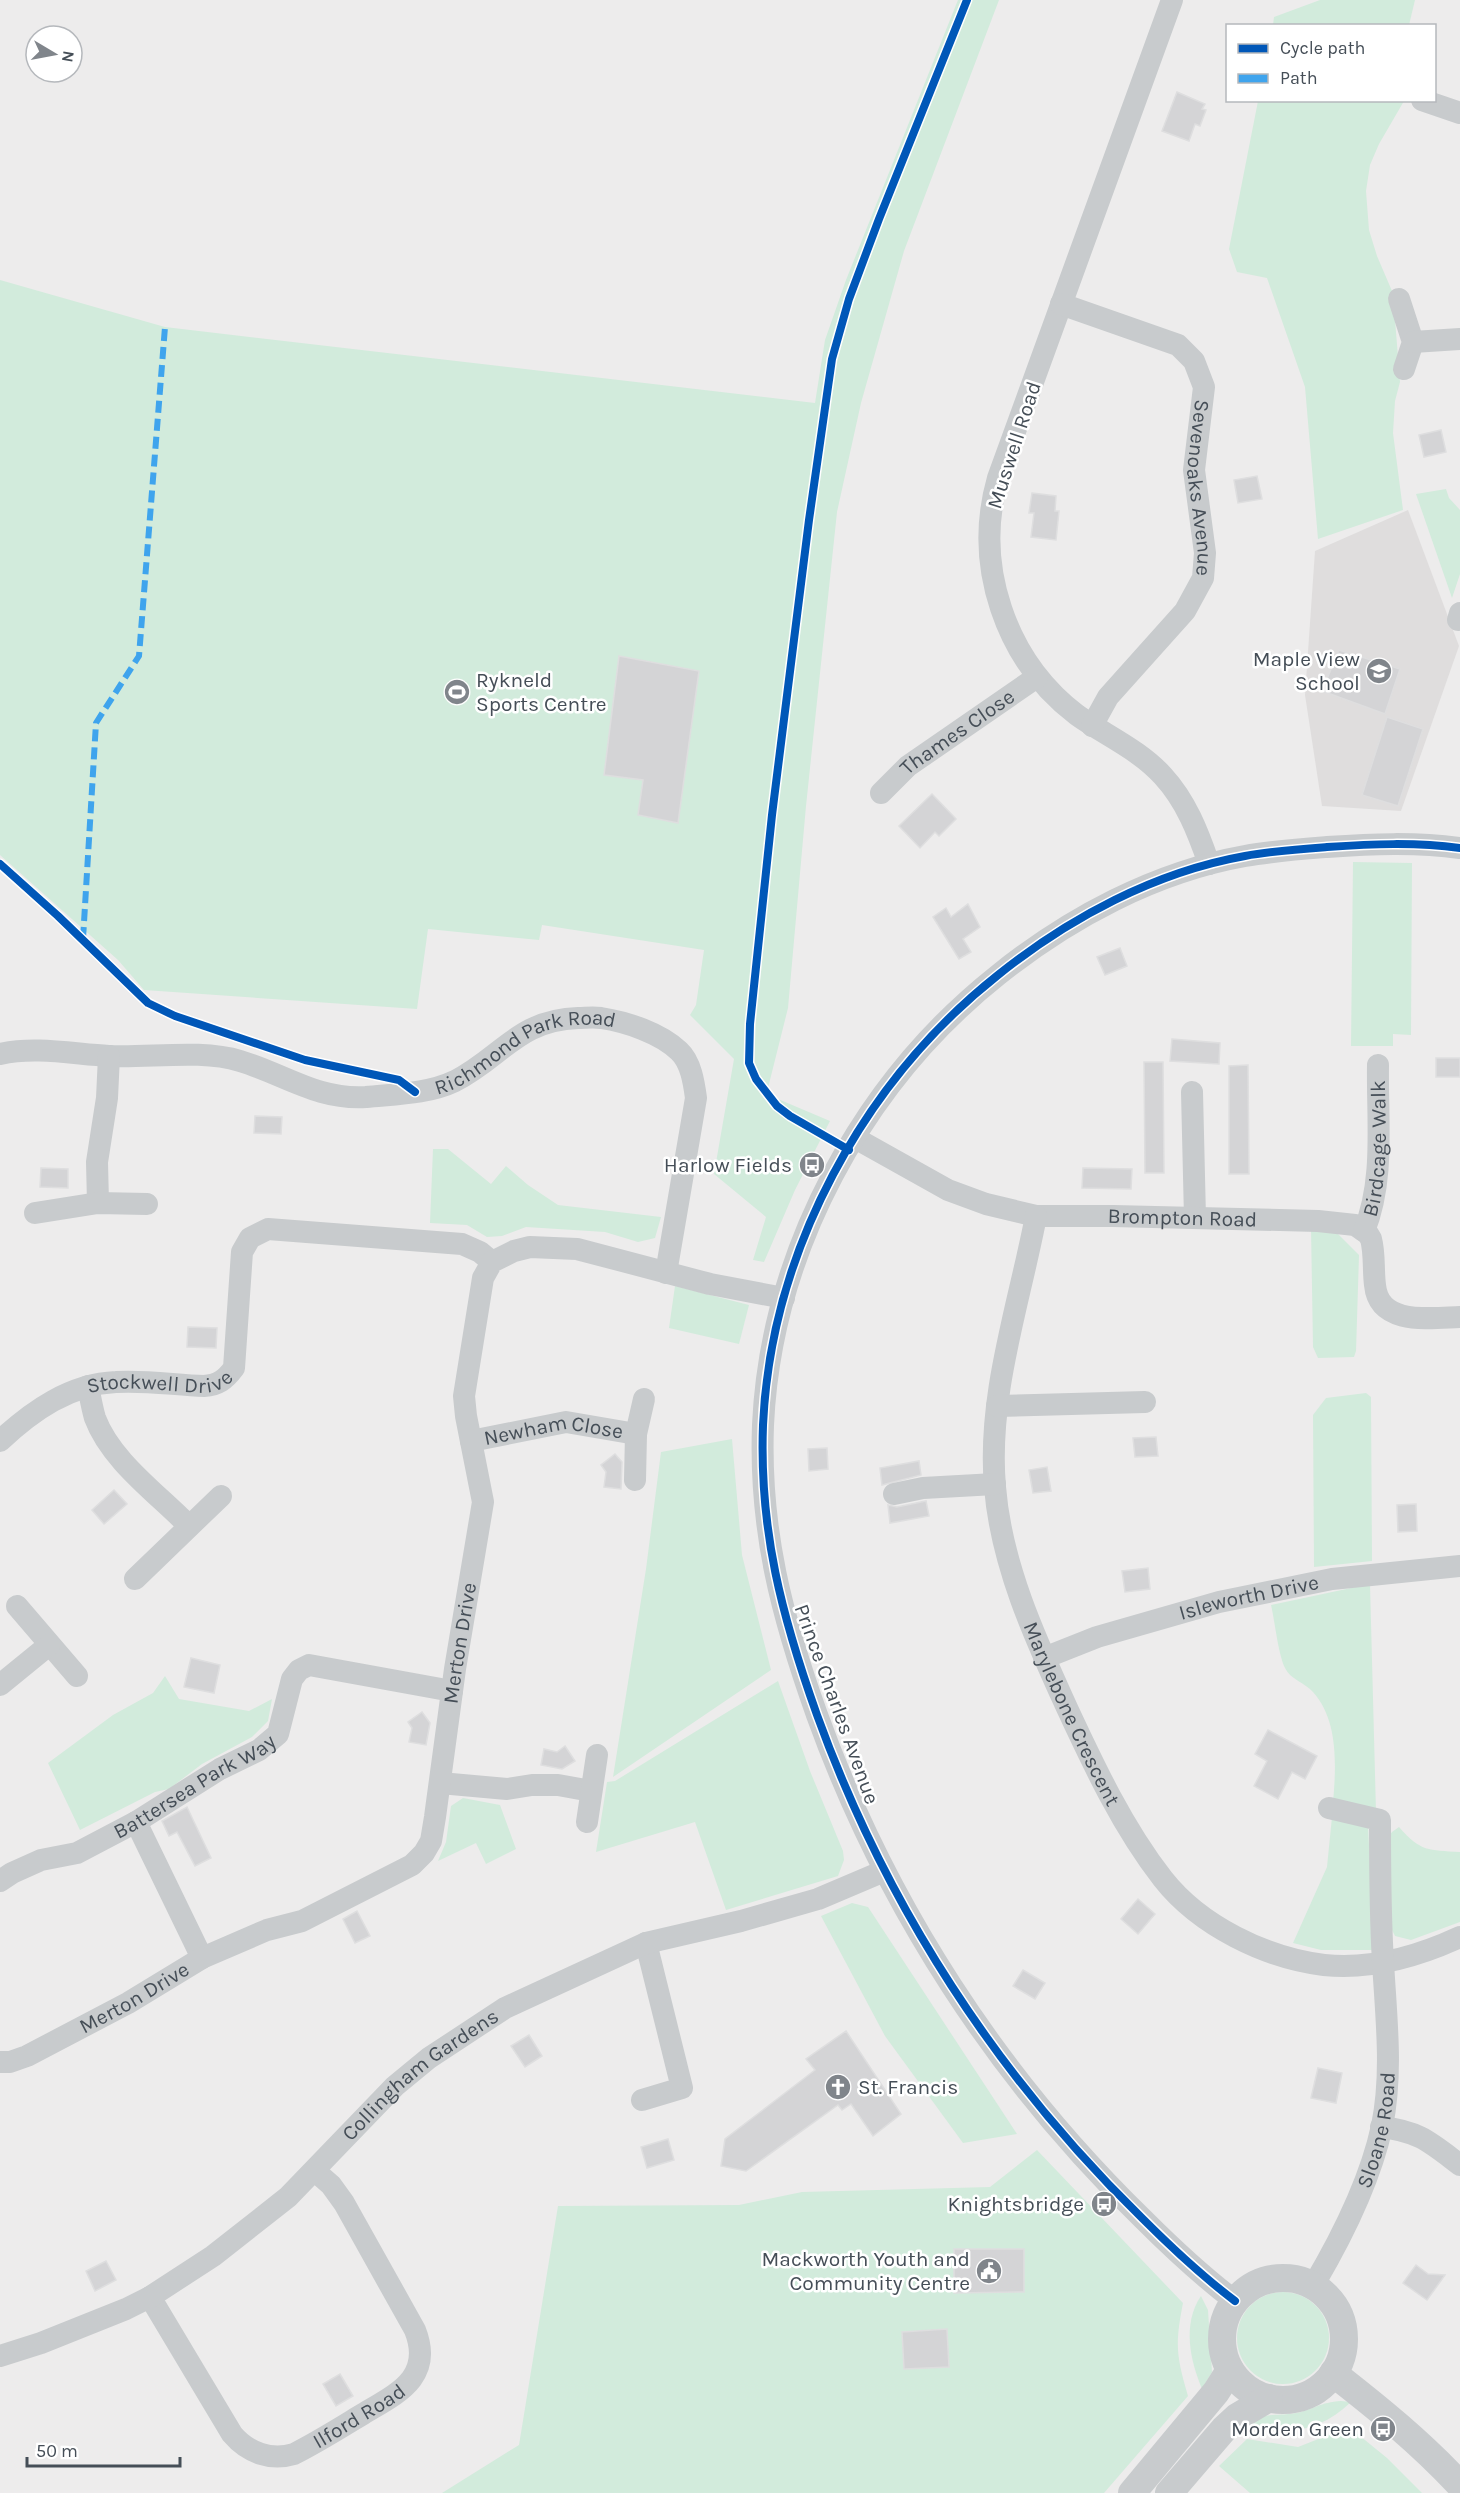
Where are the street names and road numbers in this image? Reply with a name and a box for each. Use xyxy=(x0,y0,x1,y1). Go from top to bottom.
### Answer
street label: Muswell Road xyxy=(982,378,1046,512)
street label: Sevenoaks Avenue xyxy=(1182,398,1217,577)
street label: Thames Close xyxy=(895,684,1019,779)
street label: Richmond Park Road xyxy=(432,1005,618,1100)
street label: Birdcage Walk xyxy=(1358,1080,1391,1219)
street label: Brompton Road xyxy=(1107,1204,1258,1232)
street label: Stockwell Drive xyxy=(84,1365,238,1398)
street label: Newham Close xyxy=(482,1410,625,1450)
street label: Isleworth Drive xyxy=(1176,1570,1321,1625)
street label: Merton Drive xyxy=(438,1581,481,1705)
street label: Prince Charles Avenue xyxy=(790,1601,884,1807)
street label: Marylebone Crescent xyxy=(1019,1618,1125,1810)
street label: Battersea Park Way xyxy=(109,1729,281,1844)
street label: Merton Drive xyxy=(75,1957,193,2038)
street label: Collingham Gardens xyxy=(337,2004,503,2145)
street label: Sloane Road xyxy=(1352,2072,1400,2192)
street label: Ilford Road xyxy=(309,2379,410,2453)

